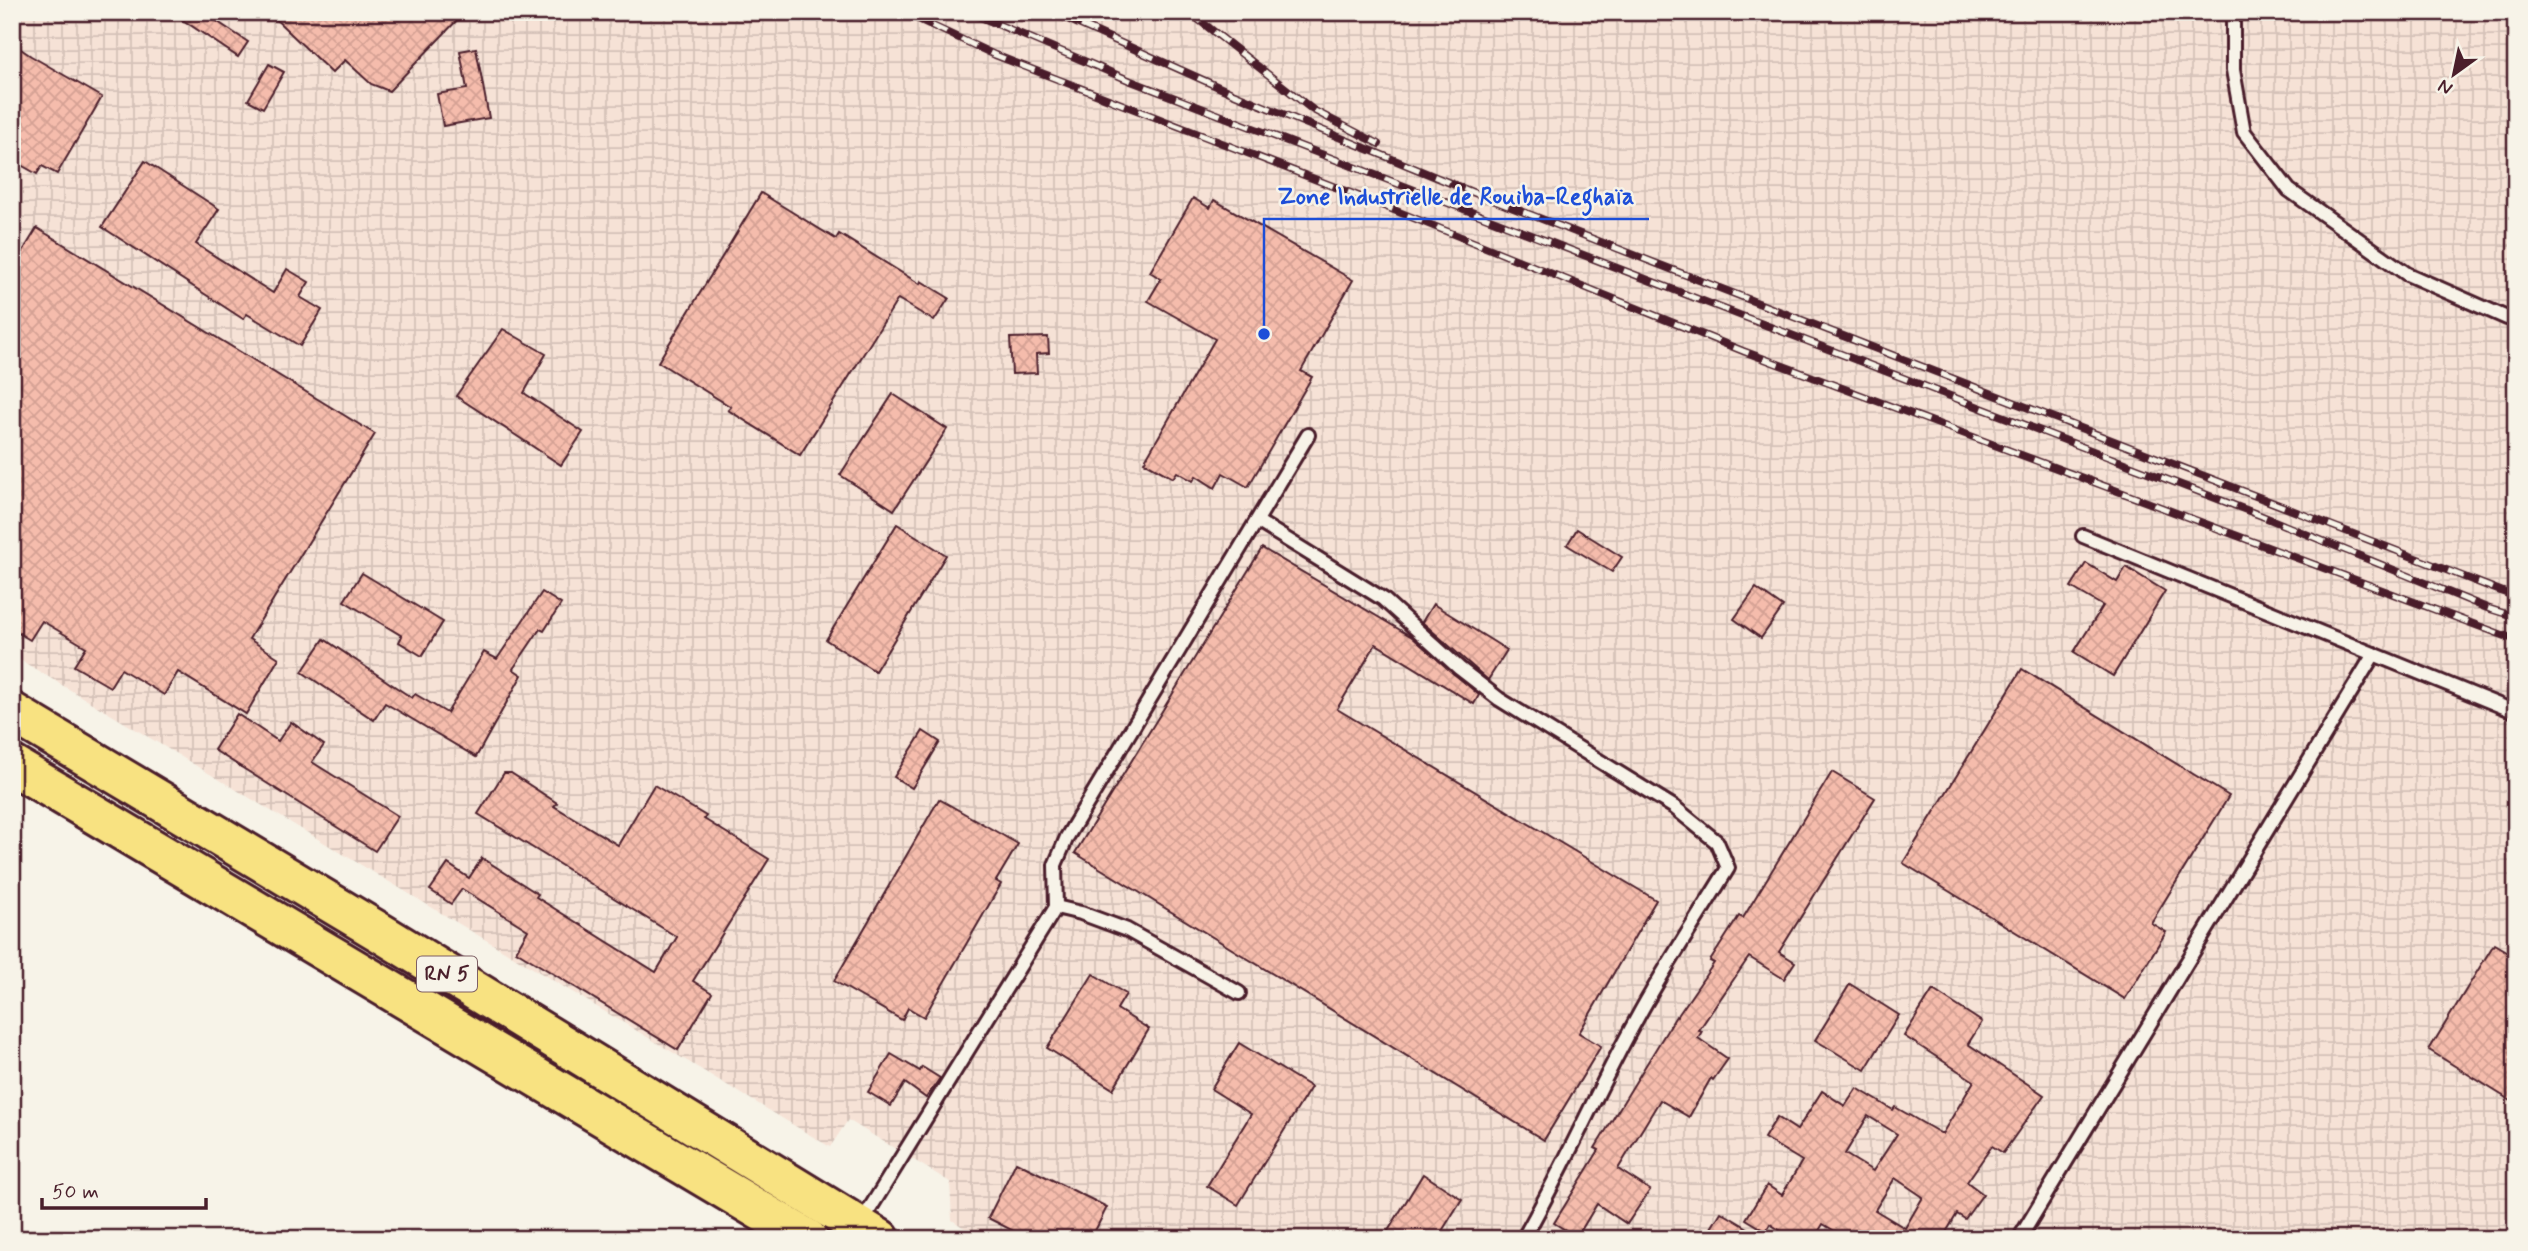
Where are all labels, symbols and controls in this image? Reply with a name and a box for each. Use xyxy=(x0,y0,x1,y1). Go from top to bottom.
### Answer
north arrow xyxy=(2420,38,2490,108)
text: N xyxy=(2433,73,2458,101)
callout: Zone Industrielle de Rouiba-Reghaïa xyxy=(1264,174,1649,219)
text: Zone Industrielle de Rouiba-Reghaïa xyxy=(1278,182,1634,216)
road number: RN 5 xyxy=(417,956,477,992)
scale bar xyxy=(42,1167,206,1211)
text: 50 m xyxy=(52,1178,99,1206)

